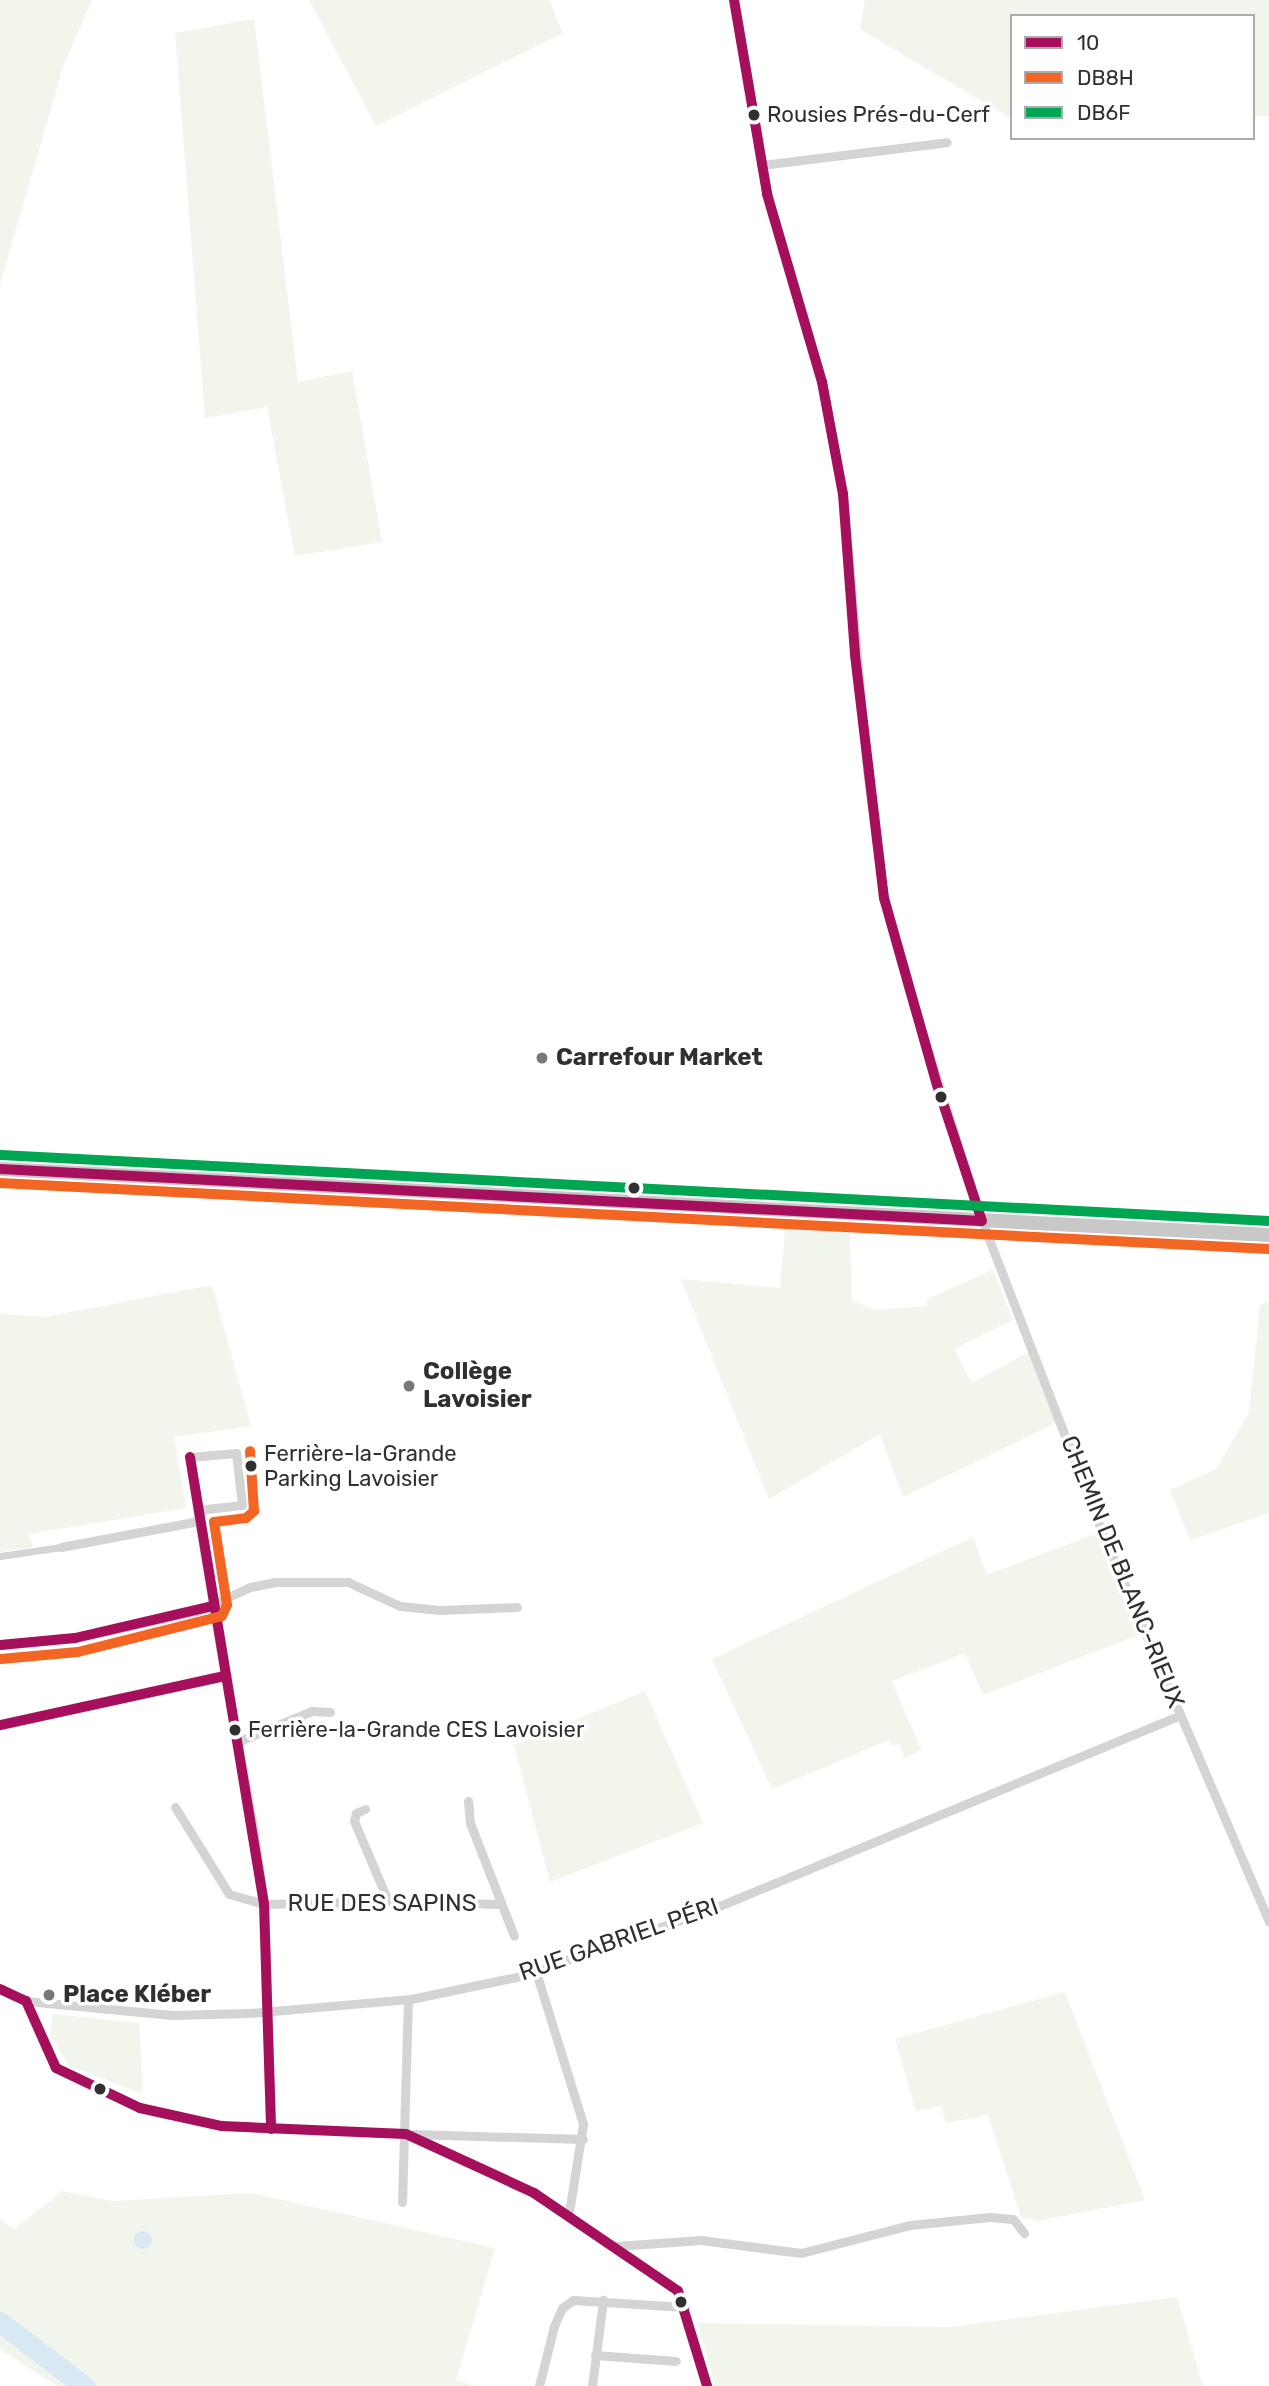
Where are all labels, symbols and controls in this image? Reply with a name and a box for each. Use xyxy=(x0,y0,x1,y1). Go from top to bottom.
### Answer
legend xyxy=(1010,14,1255,140)
text: 10 xyxy=(1077,30,1099,55)
text: DB8H xyxy=(1077,65,1134,90)
text: DB6F xyxy=(1077,100,1130,125)
place label: Rousies Prés-du-Cerf xyxy=(767,102,990,128)
marker: Rousies Prés-du-Cerf xyxy=(747,108,761,122)
place label: Carrefour Market xyxy=(556,1044,763,1072)
marker: Carrefour Market xyxy=(534,1050,550,1066)
unlabelled marker xyxy=(934,1090,948,1104)
unlabelled marker xyxy=(627,1181,641,1195)
place label: Collège Lavoisier xyxy=(423,1358,532,1414)
marker: Collège Lavoisier xyxy=(401,1378,417,1394)
street label: CHEMIN DE BLANC-RIEUX xyxy=(1054,1432,1190,1712)
place label: Ferrière-la-Grande Parking Lavoisier xyxy=(264,1440,457,1492)
marker: Ferrière-la-Grande Parking Lavoisier xyxy=(244,1459,258,1473)
place label: Ferrière-la-Grande CES Lavoisier xyxy=(248,1717,584,1743)
marker: Ferrière-la-Grande CES Lavoisier xyxy=(228,1723,242,1737)
street label: RUE DES SAPINS xyxy=(287,1890,477,1918)
street label: RUE GABRIEL PÉRI xyxy=(515,1892,723,1988)
place label: Place Kléber xyxy=(63,1981,211,2009)
marker: Place Kléber xyxy=(41,1987,57,2003)
unlabelled marker xyxy=(93,2082,107,2096)
unlabelled marker xyxy=(674,2295,688,2309)

